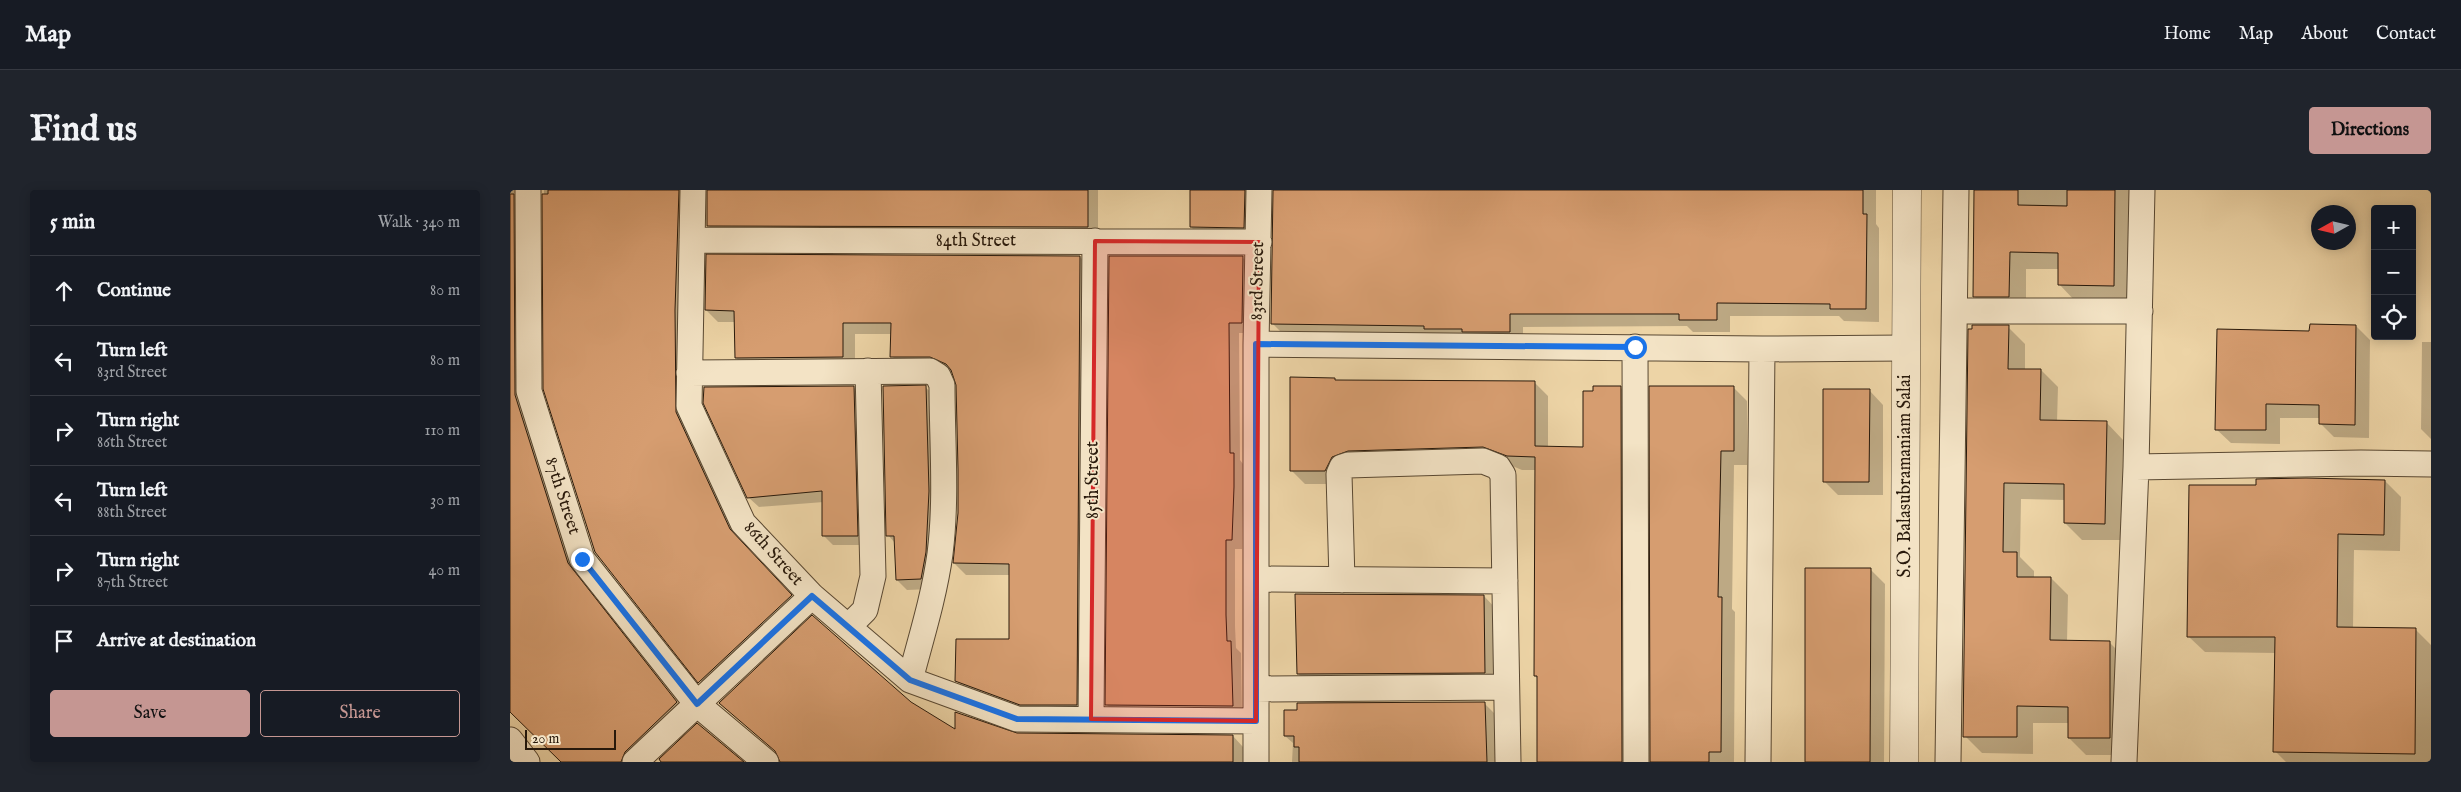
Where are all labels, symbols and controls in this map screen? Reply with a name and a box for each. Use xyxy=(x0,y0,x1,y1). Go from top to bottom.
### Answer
text: Map xyxy=(25,19,71,50)
text: Home xyxy=(2164,23,2211,46)
text: Map xyxy=(2239,23,2273,46)
text: About xyxy=(2301,23,2348,46)
text: Contact xyxy=(2376,23,2436,46)
button: Directions xyxy=(2309,107,2431,154)
text: Find us xyxy=(30,108,137,153)
north arrow xyxy=(2311,205,2356,250)
map controls xyxy=(2371,205,2416,340)
button: + xyxy=(2371,205,2416,250)
text: 5 min xyxy=(50,209,95,236)
text: Walk · 340 m xyxy=(378,213,460,233)
street label: 84th Street xyxy=(936,230,1016,253)
street label: 83rd Street xyxy=(1246,241,1270,321)
button: − xyxy=(2371,250,2416,295)
icon: ahead xyxy=(50,277,78,305)
text: Continue xyxy=(97,279,171,303)
text: 80 m xyxy=(430,281,460,301)
button: locate xyxy=(2371,295,2416,340)
route start xyxy=(1624,336,1647,359)
text: Turn left xyxy=(97,339,168,363)
icon: left xyxy=(50,347,78,375)
text: 80 m xyxy=(430,351,460,371)
text: 83rd Street xyxy=(97,363,167,383)
street label: S.O. Balasubramaniam Salai xyxy=(1894,374,1917,578)
text: Turn right xyxy=(97,409,179,433)
icon: right xyxy=(50,417,78,445)
text: 110 m xyxy=(424,421,460,441)
text: 86th Street xyxy=(97,433,167,453)
street label: 85th Street xyxy=(1082,441,1105,519)
street label: 87th Street xyxy=(539,454,585,538)
text: Turn left xyxy=(97,479,168,503)
icon: left xyxy=(50,487,78,515)
text: 30 m xyxy=(430,491,460,511)
text: 88th Street xyxy=(97,503,167,523)
street label: 86th Street xyxy=(738,517,808,591)
route end xyxy=(571,548,594,571)
text: Turn right xyxy=(97,549,179,573)
icon: right xyxy=(50,557,78,585)
text: 40 m xyxy=(428,561,460,581)
text: 87th Street xyxy=(97,573,168,593)
icon: arrive xyxy=(50,627,78,655)
text: Arrive at destination xyxy=(97,629,256,653)
button: Save xyxy=(50,690,250,737)
button: Share xyxy=(260,690,460,737)
scale bar xyxy=(525,727,616,750)
text: 20 m xyxy=(532,730,559,748)

